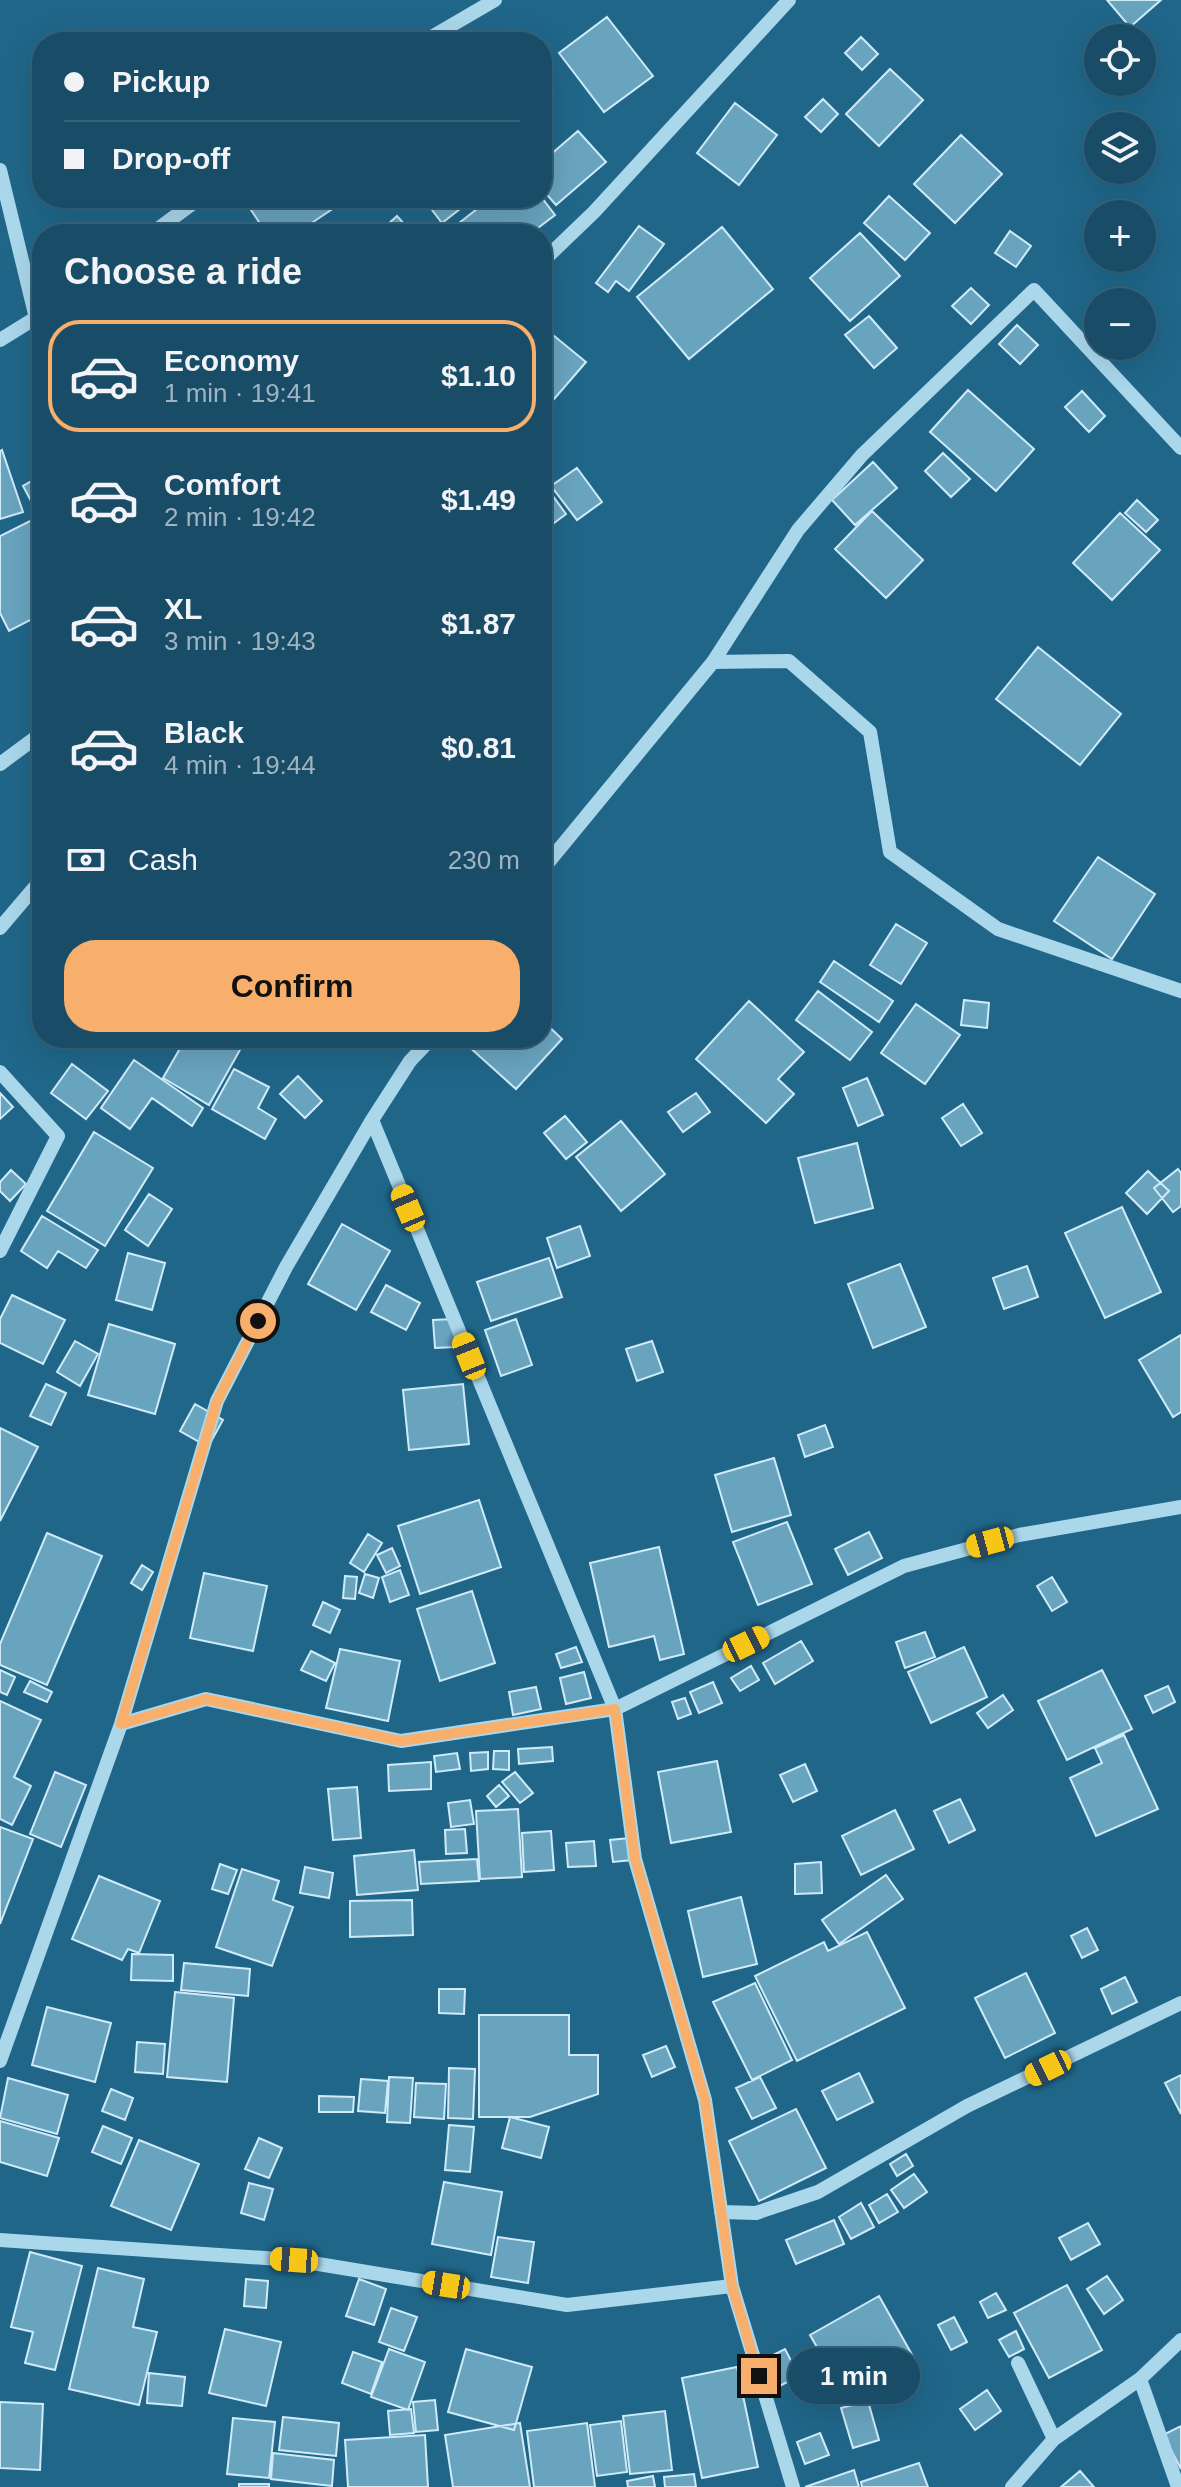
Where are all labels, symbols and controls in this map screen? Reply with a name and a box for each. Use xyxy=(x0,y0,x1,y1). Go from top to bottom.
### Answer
map controls xyxy=(1084,24,1156,360)
button: locate xyxy=(1084,24,1156,96)
text: Pickup xyxy=(112,65,210,98)
button: layers xyxy=(1084,112,1156,184)
text: Drop-off xyxy=(112,142,230,175)
button: + xyxy=(1084,200,1156,272)
text: Choose a ride xyxy=(64,251,302,292)
button: − xyxy=(1084,288,1156,360)
icon: car xyxy=(68,340,140,412)
text: Economy xyxy=(164,344,299,377)
text: $1.10 xyxy=(441,359,516,392)
text: 1 min · 19:41 xyxy=(164,378,316,408)
icon: car xyxy=(68,464,140,536)
text: Comfort xyxy=(164,468,281,501)
text: $1.49 xyxy=(441,483,516,516)
text: 2 min · 19:42 xyxy=(164,502,316,532)
icon: car xyxy=(68,588,140,660)
text: XL xyxy=(164,592,202,625)
text: $1.87 xyxy=(441,607,516,640)
text: 3 min · 19:43 xyxy=(164,626,316,656)
icon: car xyxy=(68,712,140,784)
text: Black xyxy=(164,716,244,749)
text: $0.81 xyxy=(441,731,516,764)
text: 4 min · 19:44 xyxy=(164,750,316,780)
icon: cash xyxy=(64,838,108,882)
text: Cash xyxy=(128,843,198,876)
text: 230 m xyxy=(448,845,520,875)
button: Confirm xyxy=(64,940,520,1032)
car xyxy=(388,1181,428,1235)
route start xyxy=(240,1303,276,1339)
car xyxy=(449,1329,489,1383)
car xyxy=(964,1524,1016,1560)
car xyxy=(719,1623,773,1665)
car xyxy=(1021,2047,1075,2089)
car xyxy=(269,2246,319,2274)
car xyxy=(420,2269,472,2301)
callout: 1 min xyxy=(787,2348,919,2404)
route end xyxy=(741,2358,777,2394)
text: 1 min xyxy=(820,2361,888,2391)

